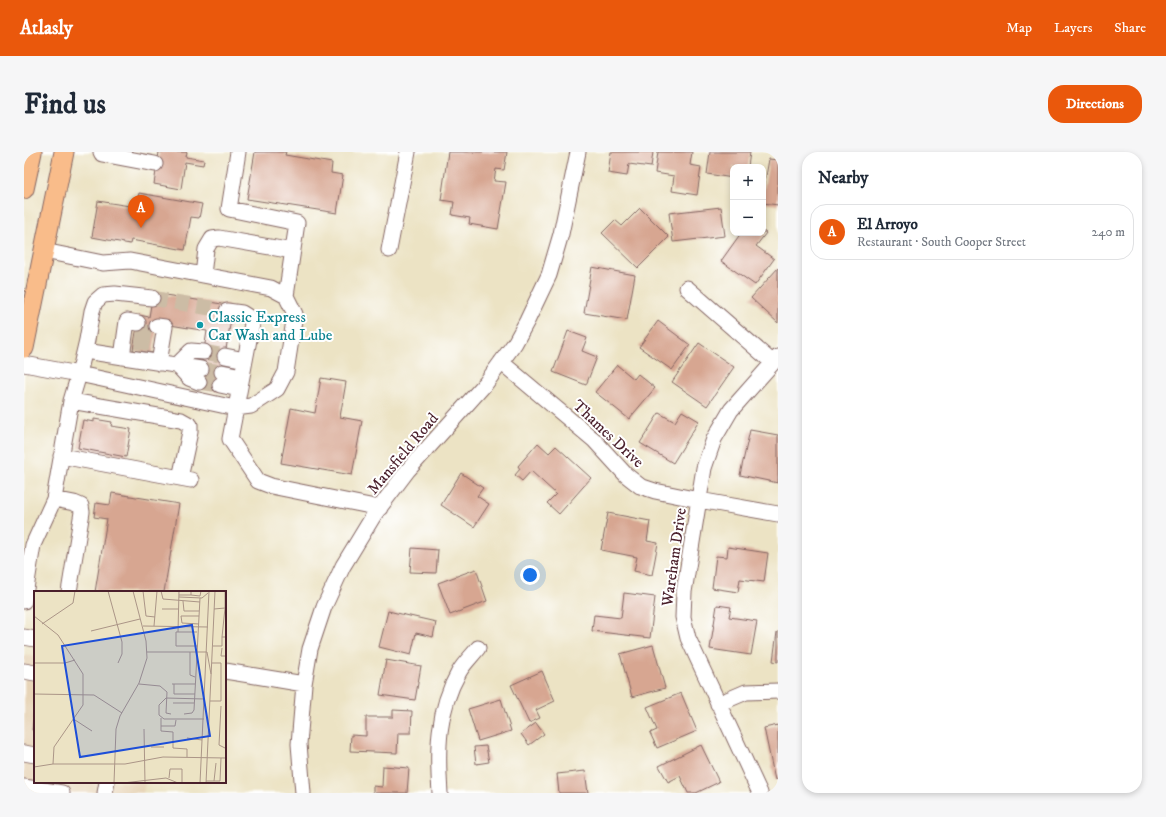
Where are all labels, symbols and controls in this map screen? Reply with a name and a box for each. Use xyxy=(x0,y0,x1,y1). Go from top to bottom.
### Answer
text: Atlasly xyxy=(20,17,73,40)
text: Map xyxy=(1006,19,1032,37)
text: Layers xyxy=(1054,19,1092,37)
text: Share xyxy=(1114,19,1146,37)
button: Directions xyxy=(1048,85,1142,123)
text: Find us xyxy=(24,87,106,122)
map controls xyxy=(730,164,766,236)
button: + xyxy=(730,164,766,200)
text: Nearby xyxy=(818,167,868,189)
pin: A xyxy=(128,195,154,228)
button: − xyxy=(730,200,766,236)
text: El Arroyo xyxy=(857,215,918,234)
text: A xyxy=(828,224,836,240)
text: 240 m xyxy=(1092,224,1125,240)
text: Restaurant · South Cooper Street xyxy=(857,234,1026,250)
place label: Classic Express Car Wash and Lube xyxy=(208,307,333,345)
marker: Classic Express Car Wash and Lube xyxy=(195,320,205,330)
street label: Thames Drive xyxy=(568,396,648,472)
street label: Mansfield Road xyxy=(363,409,443,498)
street label: Wareham Drive xyxy=(657,506,691,609)
your location xyxy=(520,565,540,585)
inset map xyxy=(34,591,226,783)

